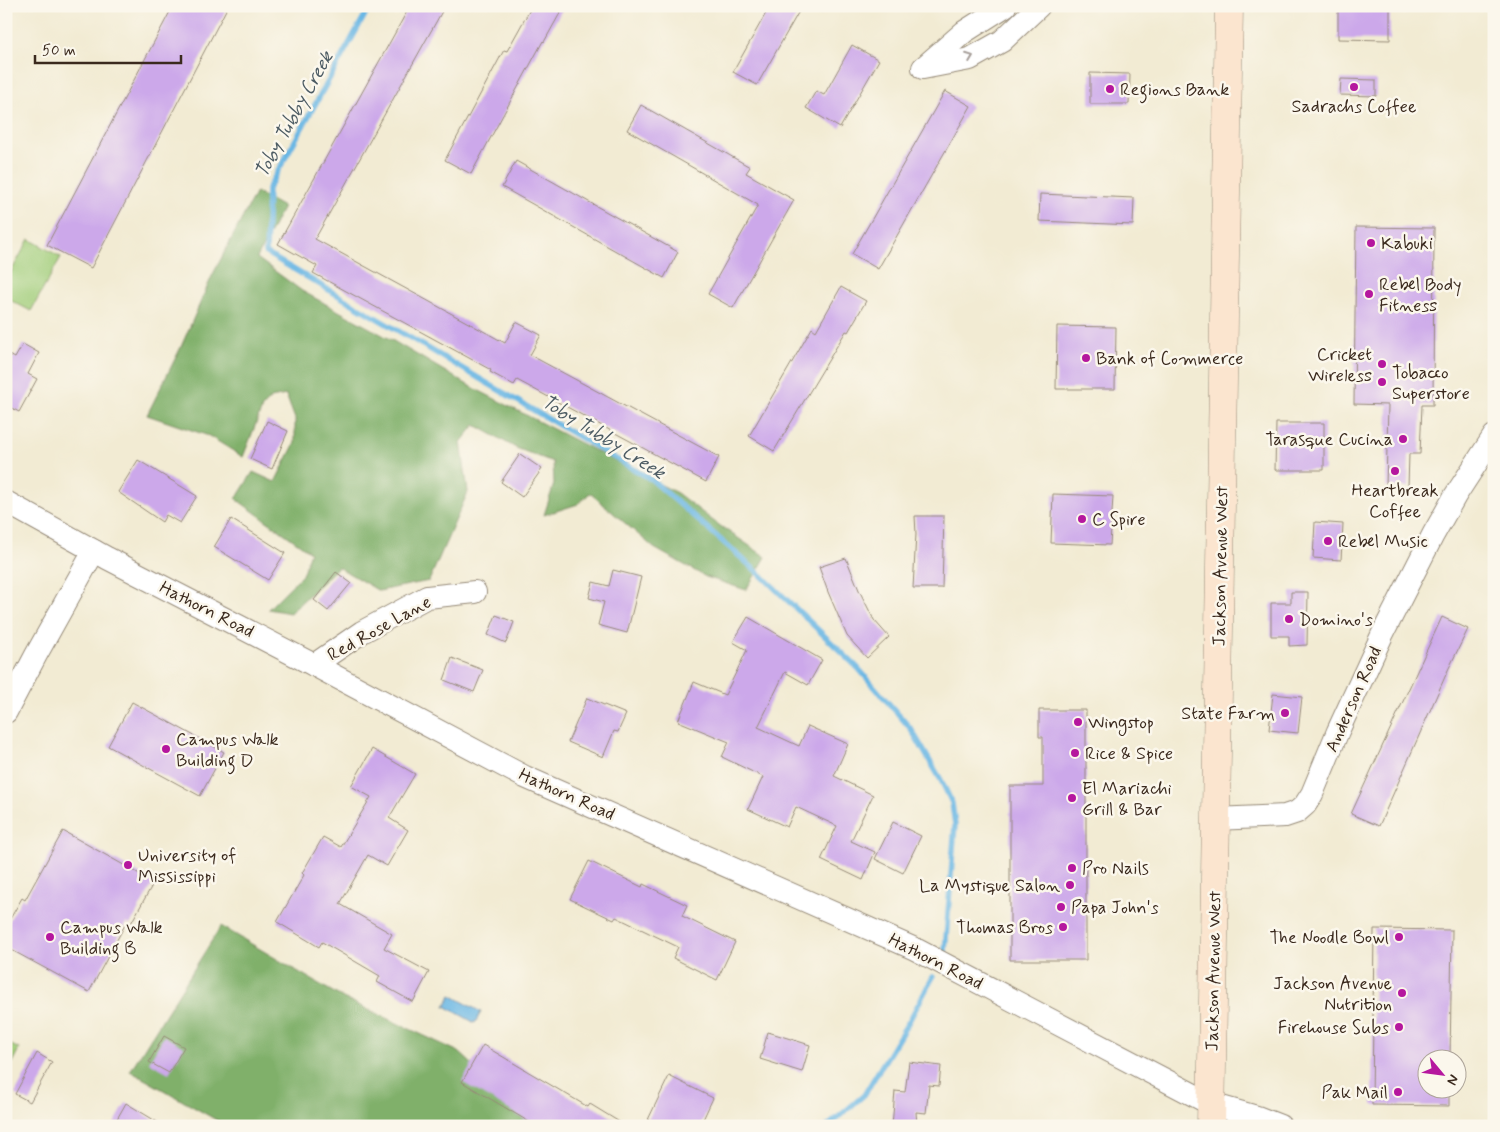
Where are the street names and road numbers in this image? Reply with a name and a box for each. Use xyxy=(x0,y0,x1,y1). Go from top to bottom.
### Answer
street label: Jackson Avenue West xyxy=(1208,485,1234,647)
street label: Hathorn Road xyxy=(155,576,258,644)
street label: Red Rose Lane xyxy=(323,590,436,667)
street label: Anderson Road xyxy=(1320,643,1388,756)
street label: Hathorn Road xyxy=(515,763,619,827)
street label: Jackson Avenue West xyxy=(1201,890,1227,1052)
street label: Hathorn Road xyxy=(884,928,987,996)

